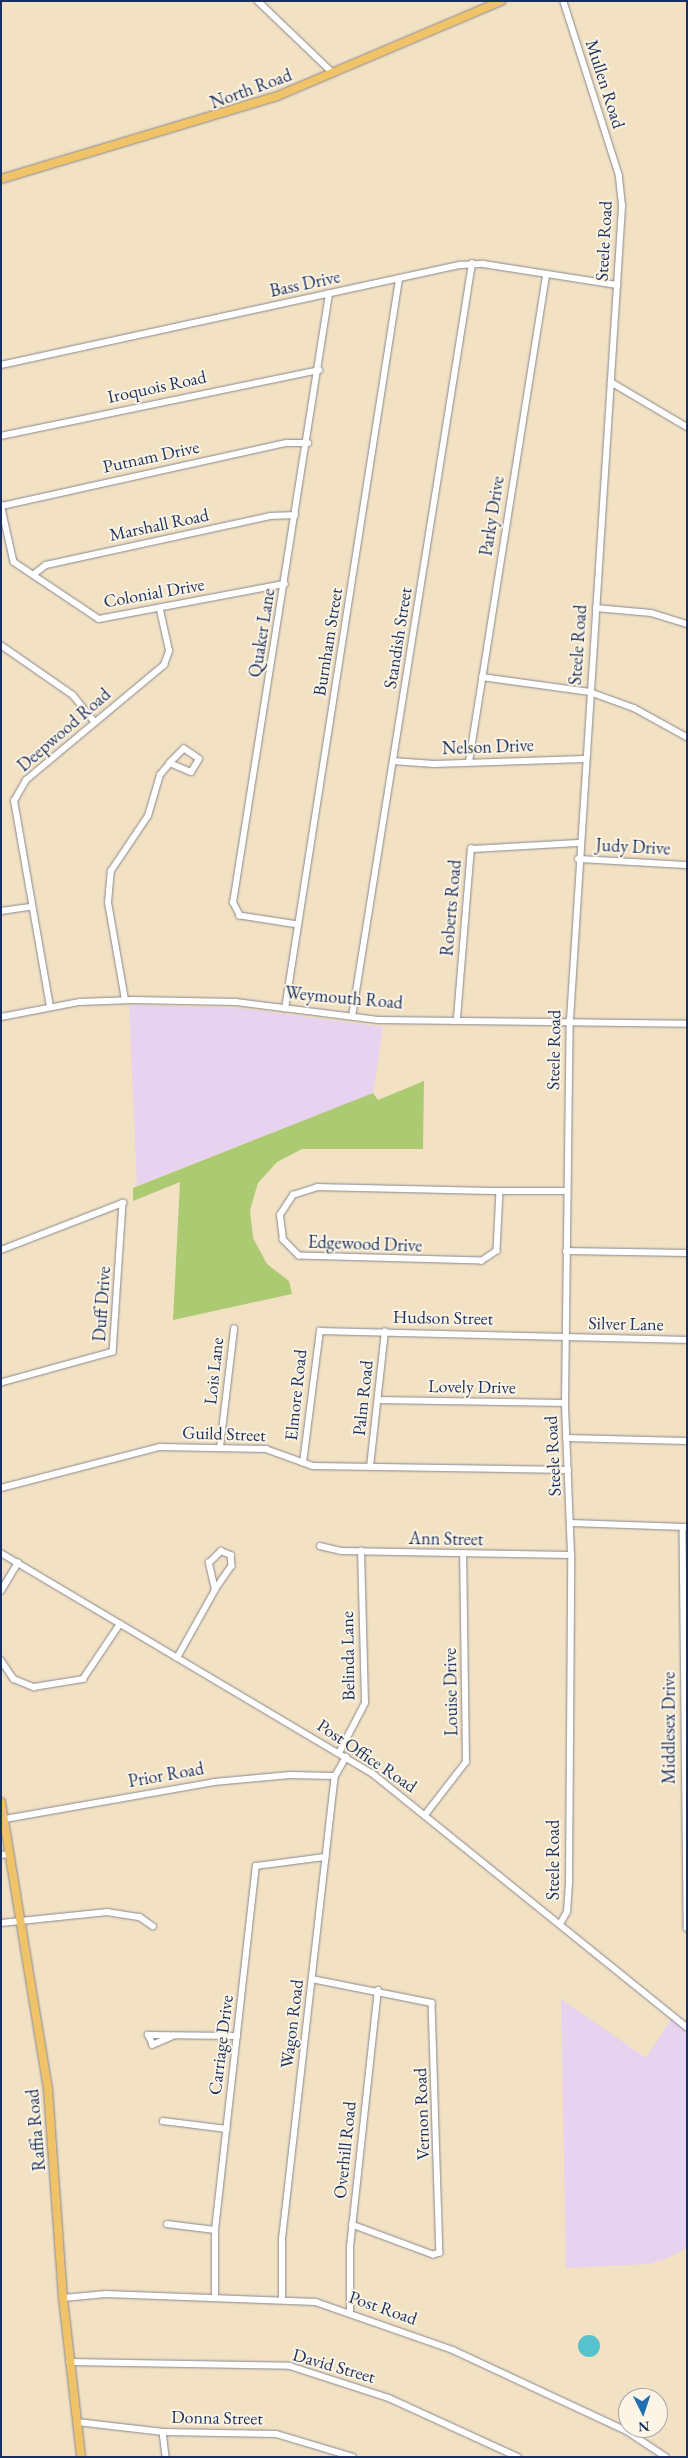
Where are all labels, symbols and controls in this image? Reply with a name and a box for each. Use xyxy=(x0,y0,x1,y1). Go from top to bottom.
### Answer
street label: Mullen Road xyxy=(580,37,630,131)
street label: North Road xyxy=(207,64,295,114)
street label: Steele Road xyxy=(591,200,617,282)
street label: Bass Drive xyxy=(268,266,342,302)
street label: Iroquois Road xyxy=(106,366,208,408)
street label: Putnam Drive xyxy=(101,436,201,478)
street label: Parky Drive xyxy=(475,475,509,557)
street label: Marshall Road xyxy=(107,504,211,546)
street label: Colonial Drive xyxy=(102,573,206,613)
street label: Burnham Street xyxy=(309,586,347,698)
street label: Standish Street xyxy=(379,586,417,690)
street label: Quaker Lane xyxy=(244,587,280,679)
street label: Steele Road xyxy=(564,604,592,686)
street label: Deepwood Road xyxy=(13,684,115,776)
street label: Nelson Drive xyxy=(442,735,534,759)
street label: Judy Drive xyxy=(595,834,671,860)
street label: Roberts Road xyxy=(436,859,466,957)
street label: Weymouth Road xyxy=(284,982,404,1014)
street label: Steele Road xyxy=(542,1010,566,1090)
street label: Edgewood Drive xyxy=(307,1231,423,1257)
street label: Duff Drive xyxy=(89,1266,115,1342)
street label: Hudson Street xyxy=(393,1306,493,1330)
street label: Silver Lane xyxy=(588,1313,664,1335)
street label: Lois Lane xyxy=(200,1336,228,1406)
street label: Elmore Road xyxy=(280,1348,312,1442)
street label: Palm Road xyxy=(348,1359,378,1437)
street label: Lovely Drive xyxy=(428,1375,516,1399)
street label: Steele Road xyxy=(540,1415,566,1497)
street label: Guild Street xyxy=(182,1422,266,1446)
street label: Ann Street xyxy=(409,1528,483,1550)
street label: Belinda Lane xyxy=(336,1611,360,1701)
street label: Louise Drive xyxy=(439,1648,463,1736)
street label: Middlesex Drive xyxy=(658,1672,680,1784)
street label: Post Office Road xyxy=(313,1715,421,1797)
street label: Prior Road xyxy=(126,1758,206,1792)
street label: Steele Road xyxy=(542,1820,564,1900)
street label: Wagon Road xyxy=(276,1978,308,2070)
street label: Carriage Drive xyxy=(204,1994,238,2096)
street label: Vernon Road xyxy=(410,2067,434,2161)
street label: Raffia Road xyxy=(22,2088,50,2172)
street label: Overhill Road xyxy=(329,2100,361,2200)
street label: Post Road xyxy=(346,2286,420,2330)
street label: David Street xyxy=(290,2344,378,2388)
north arrow xyxy=(618,2388,668,2438)
street label: Donna Street xyxy=(171,2406,263,2430)
text: N xyxy=(638,2418,650,2436)

